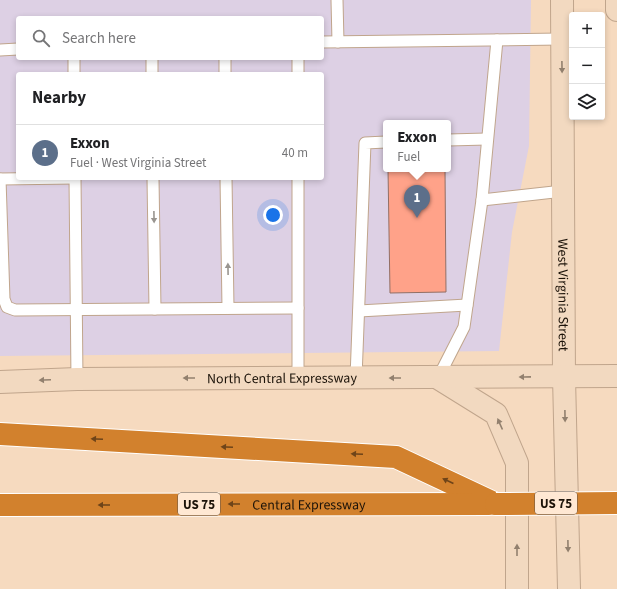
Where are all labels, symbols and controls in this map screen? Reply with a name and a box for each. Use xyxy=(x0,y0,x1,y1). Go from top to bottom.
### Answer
map controls xyxy=(569,12,605,120)
button: + xyxy=(569,12,605,48)
search box xyxy=(16,16,324,60)
icon: search xyxy=(30,27,52,49)
text: Search here xyxy=(62,28,136,49)
button: − xyxy=(569,48,605,84)
one-way arrow xyxy=(559,61,565,74)
button: layers xyxy=(569,84,605,120)
text: Nearby xyxy=(32,86,86,110)
popup xyxy=(383,120,451,172)
text: Exxon xyxy=(397,127,437,148)
text: Exxon xyxy=(70,133,109,154)
text: 1 xyxy=(42,144,48,162)
text: 40 m xyxy=(282,144,308,162)
text: Fuel xyxy=(397,148,420,166)
text: Fuel · West Virginia Street xyxy=(70,154,206,172)
pin: 1 xyxy=(404,185,430,218)
your location xyxy=(263,205,283,225)
one-way arrow xyxy=(151,211,157,224)
street label: West Virginia Street xyxy=(552,238,573,352)
one-way arrow xyxy=(224,263,231,275)
street label: North Central Expressway xyxy=(207,368,357,389)
one-way arrow xyxy=(519,374,531,381)
one-way arrow xyxy=(182,375,195,381)
one-way arrow xyxy=(388,375,401,381)
one-way arrow xyxy=(39,377,51,384)
one-way arrow xyxy=(562,410,568,423)
one-way arrow xyxy=(497,418,503,429)
one-way arrow xyxy=(91,436,103,443)
one-way arrow xyxy=(221,443,233,450)
one-way arrow xyxy=(351,451,363,458)
one-way arrow xyxy=(442,478,454,484)
road number: US 75 xyxy=(535,492,577,514)
road number: US 75 xyxy=(178,493,220,515)
street label: Central Expressway xyxy=(252,495,366,515)
one-way arrow xyxy=(227,501,240,507)
one-way arrow xyxy=(97,502,110,508)
one-way arrow xyxy=(564,540,571,552)
one-way arrow xyxy=(514,543,520,556)

